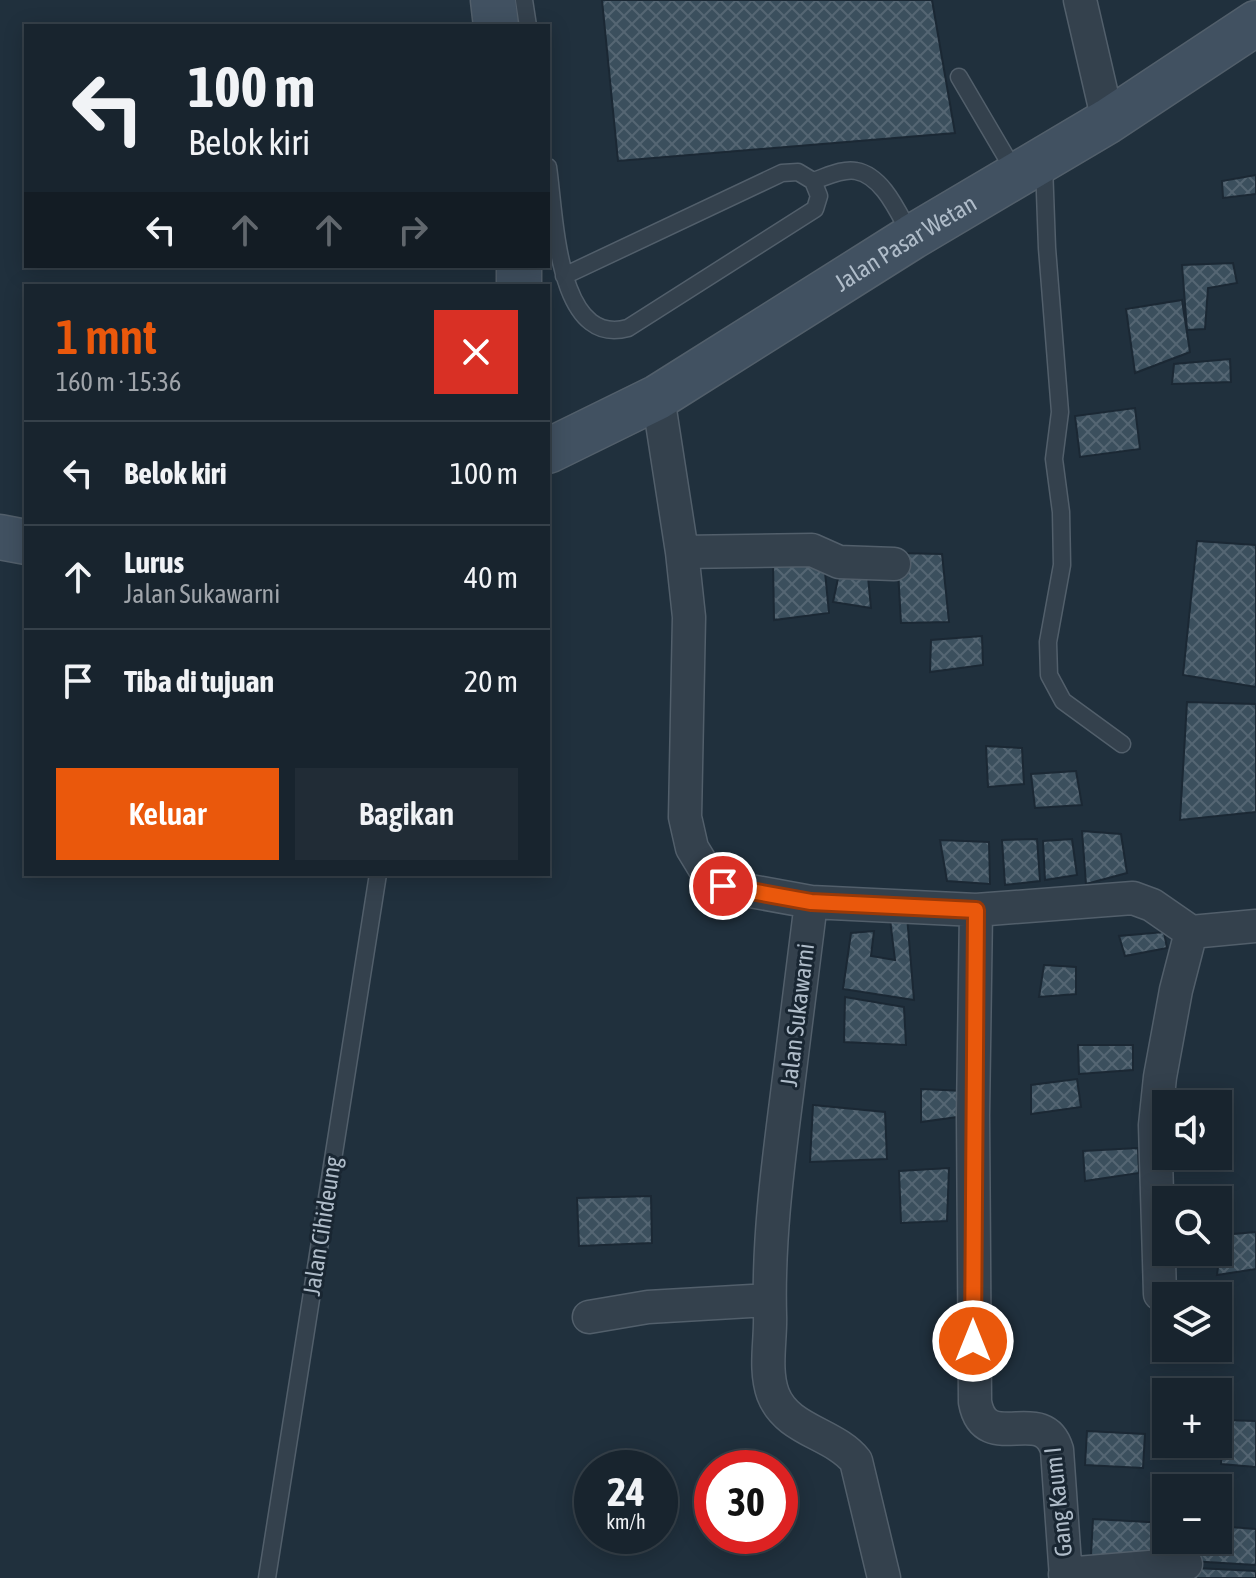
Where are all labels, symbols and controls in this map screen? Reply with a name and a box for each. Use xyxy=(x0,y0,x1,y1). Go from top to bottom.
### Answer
text: 100 m xyxy=(188,55,315,119)
icon: left xyxy=(56,56,160,160)
text: Belok kiri xyxy=(188,121,310,163)
street label: Jalan Pasar Wetan xyxy=(829,189,981,296)
icon: left xyxy=(139,208,183,252)
icon: ahead xyxy=(223,208,267,252)
icon: ahead xyxy=(307,208,351,252)
icon: right xyxy=(391,208,435,252)
text: 1 mnt xyxy=(56,309,157,364)
button: close xyxy=(434,310,518,394)
text: 160 m · 15:36 xyxy=(56,367,181,397)
icon: left xyxy=(56,451,100,495)
text: Belok kiri xyxy=(124,456,227,490)
text: 100 m xyxy=(450,456,518,490)
text: Lurus xyxy=(124,545,184,579)
icon: ahead xyxy=(56,555,100,599)
text: 40 m xyxy=(464,560,518,594)
text: Jalan Sukawarni xyxy=(124,579,280,609)
icon: arrive xyxy=(56,659,100,703)
text: Tiba di tujuan xyxy=(124,664,274,698)
text: 20 m xyxy=(464,664,518,698)
button: Keluar xyxy=(56,768,279,860)
button: Bagikan xyxy=(295,768,518,860)
pin xyxy=(689,852,757,920)
icon: arrive xyxy=(701,864,745,908)
street label: Jalan Sukawarni xyxy=(775,942,819,1088)
map controls xyxy=(1152,1090,1232,1554)
button: sound xyxy=(1152,1090,1232,1170)
street label: Jalan Cihideung xyxy=(298,1154,346,1298)
button: search xyxy=(1152,1186,1232,1266)
button: layers xyxy=(1152,1282,1232,1362)
position arrow xyxy=(931,1299,1015,1383)
button: + xyxy=(1152,1378,1232,1458)
street label: Gang Kaum I xyxy=(1039,1446,1077,1558)
speed limit sign: 30 xyxy=(694,1450,798,1554)
text: 24 xyxy=(607,1469,645,1514)
button: − xyxy=(1152,1474,1232,1554)
text: km/h xyxy=(606,1510,646,1533)

